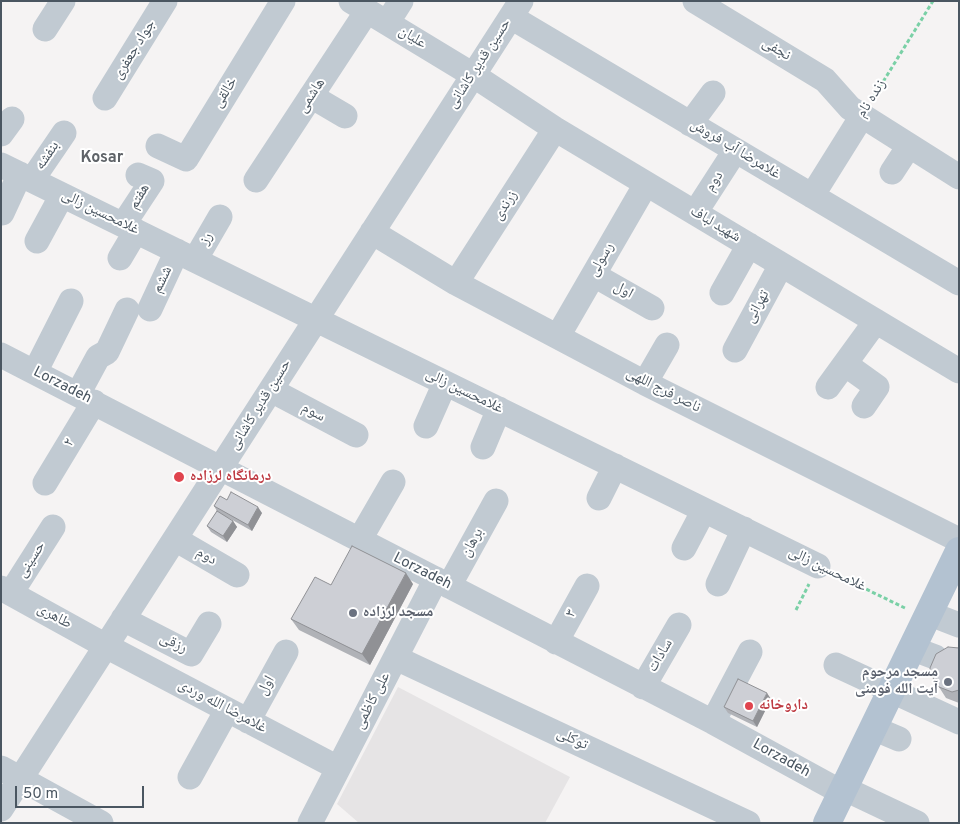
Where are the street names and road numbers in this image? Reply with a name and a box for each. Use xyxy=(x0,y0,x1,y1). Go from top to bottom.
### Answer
street label: حسین قدیر کاشانی xyxy=(444,16,516,112)
street label: جواد جعفری xyxy=(110,17,160,83)
street label: علیان xyxy=(395,23,429,53)
street label: نجفی xyxy=(758,35,794,65)
street label: خالقی xyxy=(210,74,242,112)
street label: هاشمی xyxy=(294,75,330,117)
street label: زنده نام xyxy=(853,76,891,122)
street label: غلامرضا آب فروش xyxy=(687,116,783,184)
street label: بنفشه xyxy=(32,138,64,174)
street label: دوم xyxy=(702,169,728,195)
street label: هفتم xyxy=(126,181,154,213)
street label: غلامحسین زالی xyxy=(58,186,142,240)
street label: زرندی xyxy=(490,188,522,224)
street label: شهید لباف xyxy=(686,203,744,247)
street label: رز xyxy=(196,229,218,249)
street label: رسولی xyxy=(585,240,619,280)
street label: ششم xyxy=(149,264,177,296)
street label: اول xyxy=(610,278,636,304)
street label: تهرانی xyxy=(742,287,774,327)
street label: حسین قدیر کاشانی xyxy=(226,356,296,454)
street label: Lorzadeh xyxy=(30,364,94,408)
street label: غلامحسین زالی xyxy=(422,365,506,419)
street label: ناصر فرج اللهی xyxy=(623,365,703,417)
street label: سوم xyxy=(298,399,328,427)
street label: ۲ xyxy=(61,435,79,451)
street label: برهان xyxy=(458,525,488,561)
street label: حسینی xyxy=(14,539,50,581)
street label: غلامحسین زالی xyxy=(785,543,869,597)
street label: دوم xyxy=(193,544,219,570)
street label: Lorzadeh xyxy=(390,550,454,594)
street label: طاهری xyxy=(34,600,74,634)
street label: ۳ xyxy=(562,607,582,621)
street label: رزقی xyxy=(156,630,190,658)
street label: سادات xyxy=(644,636,678,676)
street label: علی کاظمی xyxy=(351,670,395,732)
street label: اول xyxy=(254,673,280,699)
street label: غلامرضا الله وردی xyxy=(175,676,269,738)
street label: توکلی xyxy=(554,725,590,755)
street label: Lorzadeh xyxy=(749,736,813,782)

